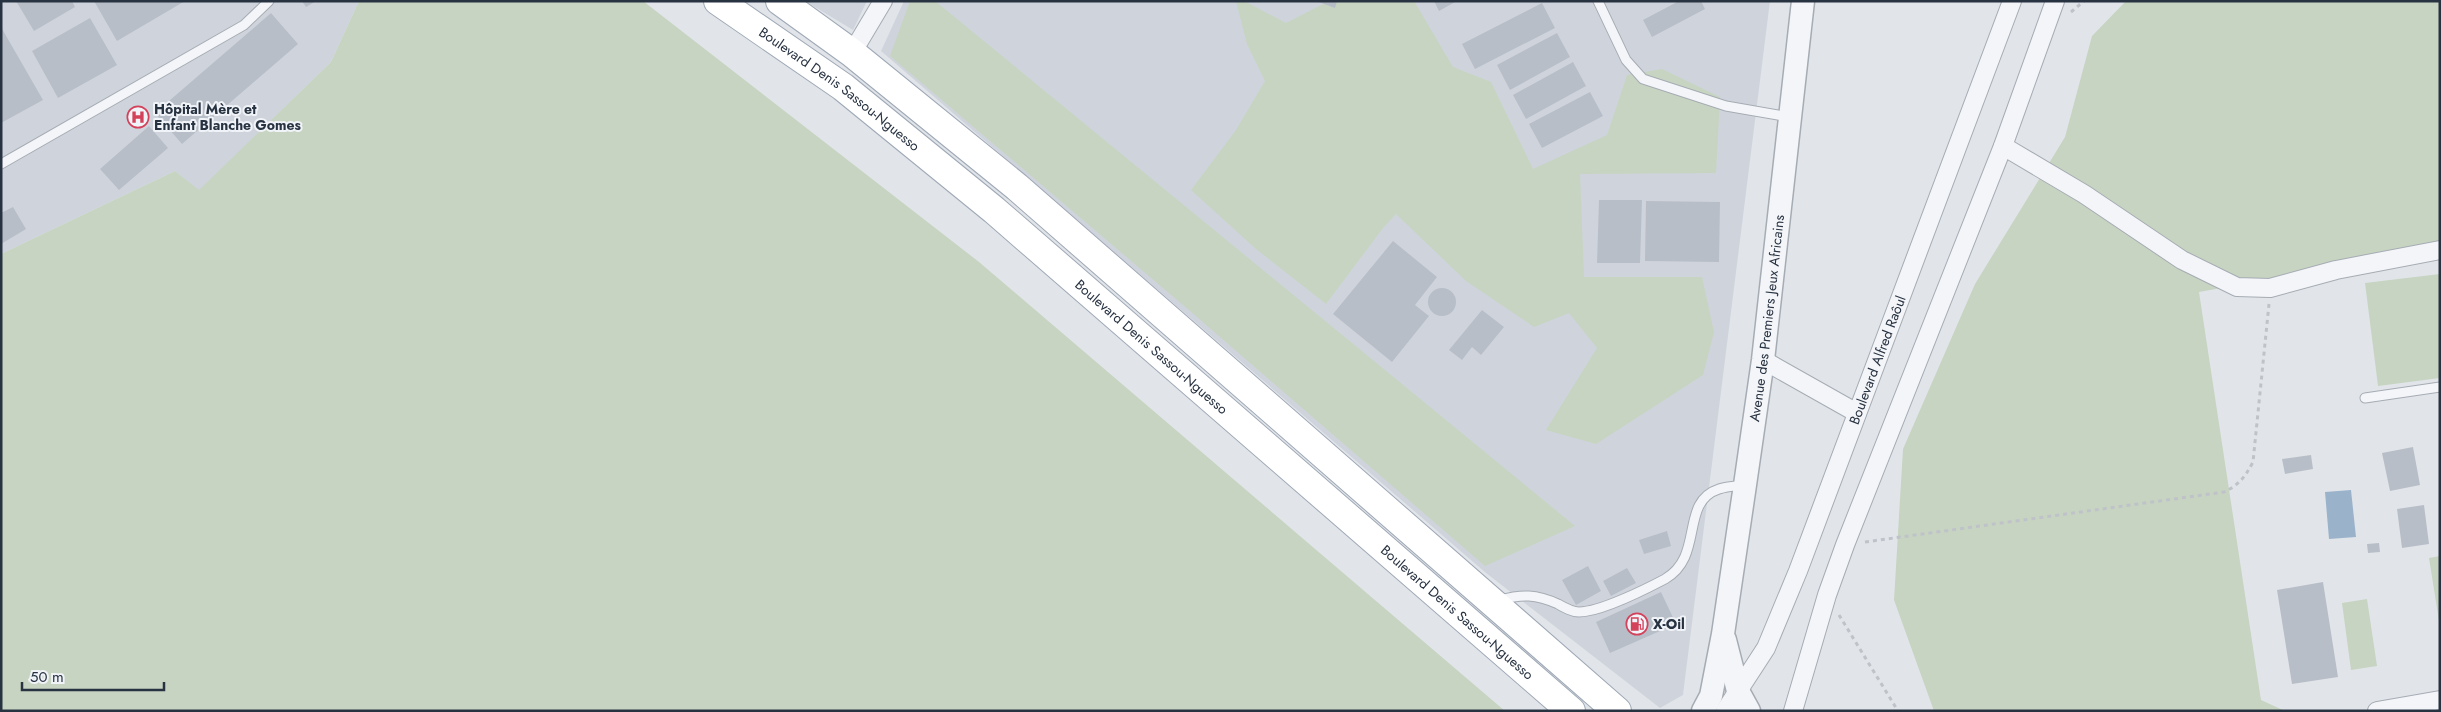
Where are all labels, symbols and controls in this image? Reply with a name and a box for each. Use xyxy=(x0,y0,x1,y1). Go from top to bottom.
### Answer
street label: Boulevard Denis Sassou-Nguesso xyxy=(755,22,924,156)
place label: Hôpital Mère et Enfant Blanche Gomes xyxy=(154,99,301,135)
hospital icon: Hôpital Mère et Enfant Blanche Gomes xyxy=(126,105,150,129)
street label: Avenue des Premiers Jeux Africains xyxy=(1744,213,1789,423)
street label: Boulevard Denis Sassou-Nguesso xyxy=(1071,275,1233,419)
street label: Boulevard Alfred Raôul xyxy=(1844,293,1911,427)
street label: Boulevard Denis Sassou-Nguesso xyxy=(1376,540,1538,684)
fuel station icon: X-Oil xyxy=(1625,612,1649,636)
place label: X-Oil xyxy=(1653,614,1685,634)
scale bar xyxy=(22,660,165,692)
text: 50 m xyxy=(30,666,64,688)

